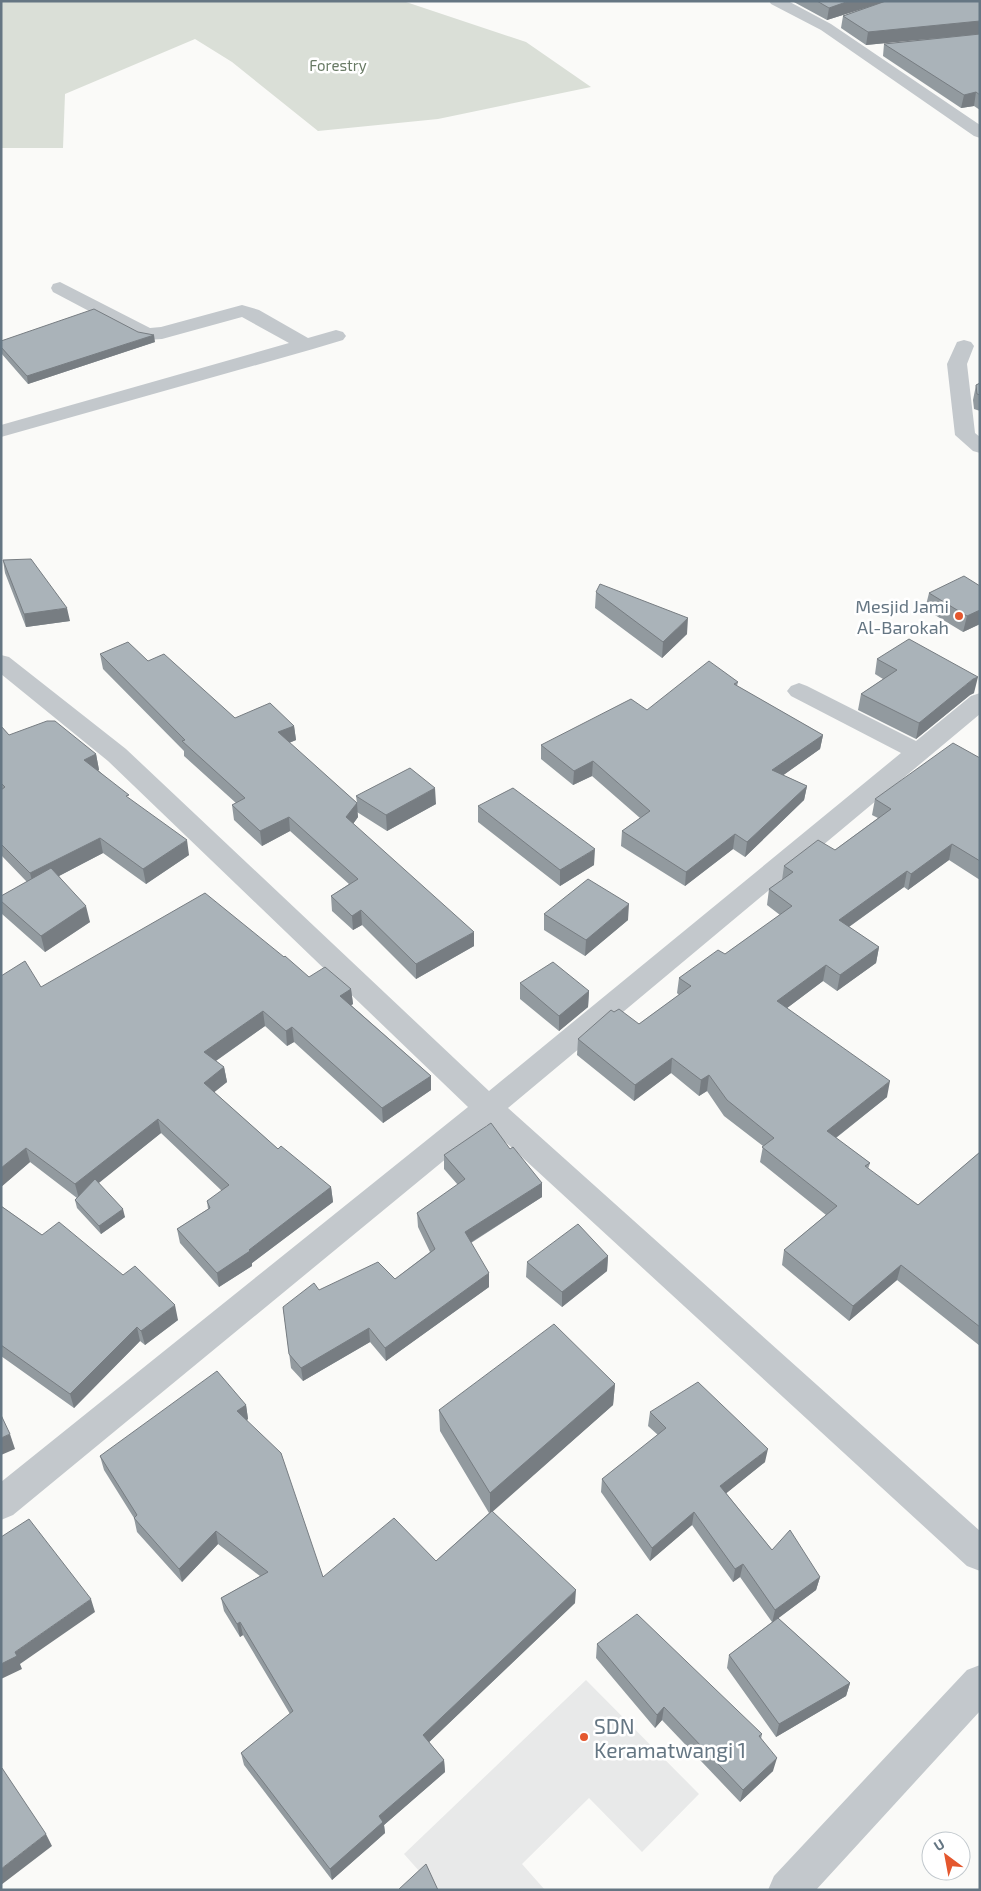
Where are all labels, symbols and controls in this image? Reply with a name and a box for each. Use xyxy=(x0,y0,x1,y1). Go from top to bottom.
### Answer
park label: Forestry xyxy=(309,56,367,74)
place label: Mesjid Jami Al-Barokah xyxy=(855,595,949,638)
marker: Mesjid Jami Al-Barokah xyxy=(953,610,965,622)
place label: SDN Keramatwangi 1 xyxy=(594,1713,746,1762)
marker: SDN Keramatwangi 1 xyxy=(578,1731,590,1743)
north arrow xyxy=(921,1831,971,1881)
text: U xyxy=(930,1835,947,1854)

